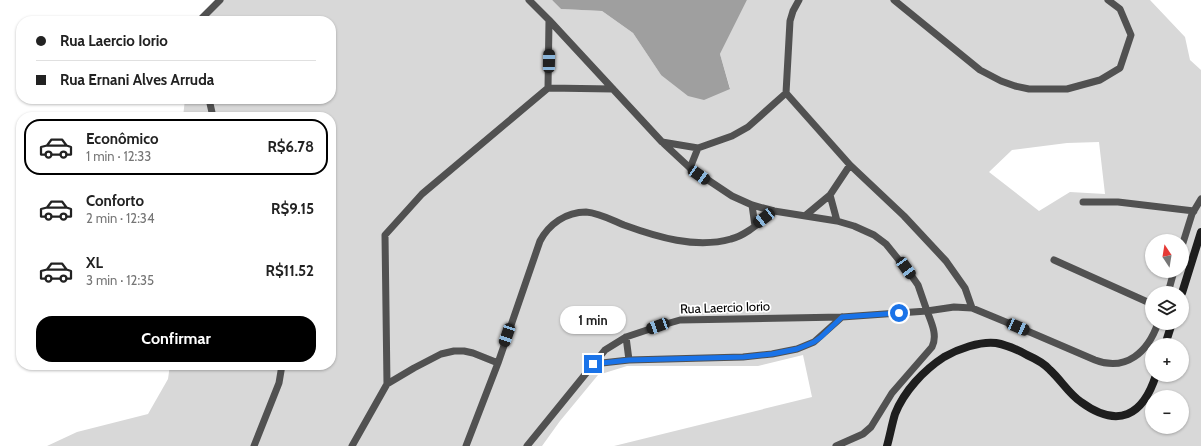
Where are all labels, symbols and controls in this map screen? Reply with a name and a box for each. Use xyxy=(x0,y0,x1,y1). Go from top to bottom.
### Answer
text: Rua Laercio Iorio xyxy=(60,32,168,50)
car xyxy=(543,49,555,73)
text: Rua Ernani Alves Arruda xyxy=(60,71,214,89)
icon: car xyxy=(38,129,74,165)
text: Econômico xyxy=(86,130,158,148)
text: R$6.78 xyxy=(267,138,314,156)
text: 1 min · 12:33 xyxy=(86,148,151,164)
car xyxy=(686,163,712,187)
icon: car xyxy=(38,191,74,227)
text: Conforto xyxy=(86,192,144,210)
text: R$9.15 xyxy=(271,200,314,218)
car xyxy=(751,206,777,230)
text: 2 min · 12:34 xyxy=(86,210,154,226)
north arrow xyxy=(1145,234,1189,278)
map controls xyxy=(1145,234,1189,434)
icon: car xyxy=(38,253,74,289)
text: XL xyxy=(86,254,103,272)
car xyxy=(894,255,918,281)
text: R$11.52 xyxy=(266,262,314,280)
text: 3 min · 12:35 xyxy=(86,272,154,288)
button: layers xyxy=(1145,286,1189,330)
street label: Rua Laercio Iorio xyxy=(680,297,770,317)
route start xyxy=(890,304,908,322)
callout: 1 min xyxy=(560,306,626,334)
text: 1 min xyxy=(578,312,608,328)
button: Confirmar xyxy=(36,316,316,362)
car xyxy=(645,316,671,336)
car xyxy=(1005,317,1031,337)
car xyxy=(497,322,517,348)
button: + xyxy=(1145,338,1189,382)
route end xyxy=(584,355,602,373)
button: − xyxy=(1145,390,1189,434)

